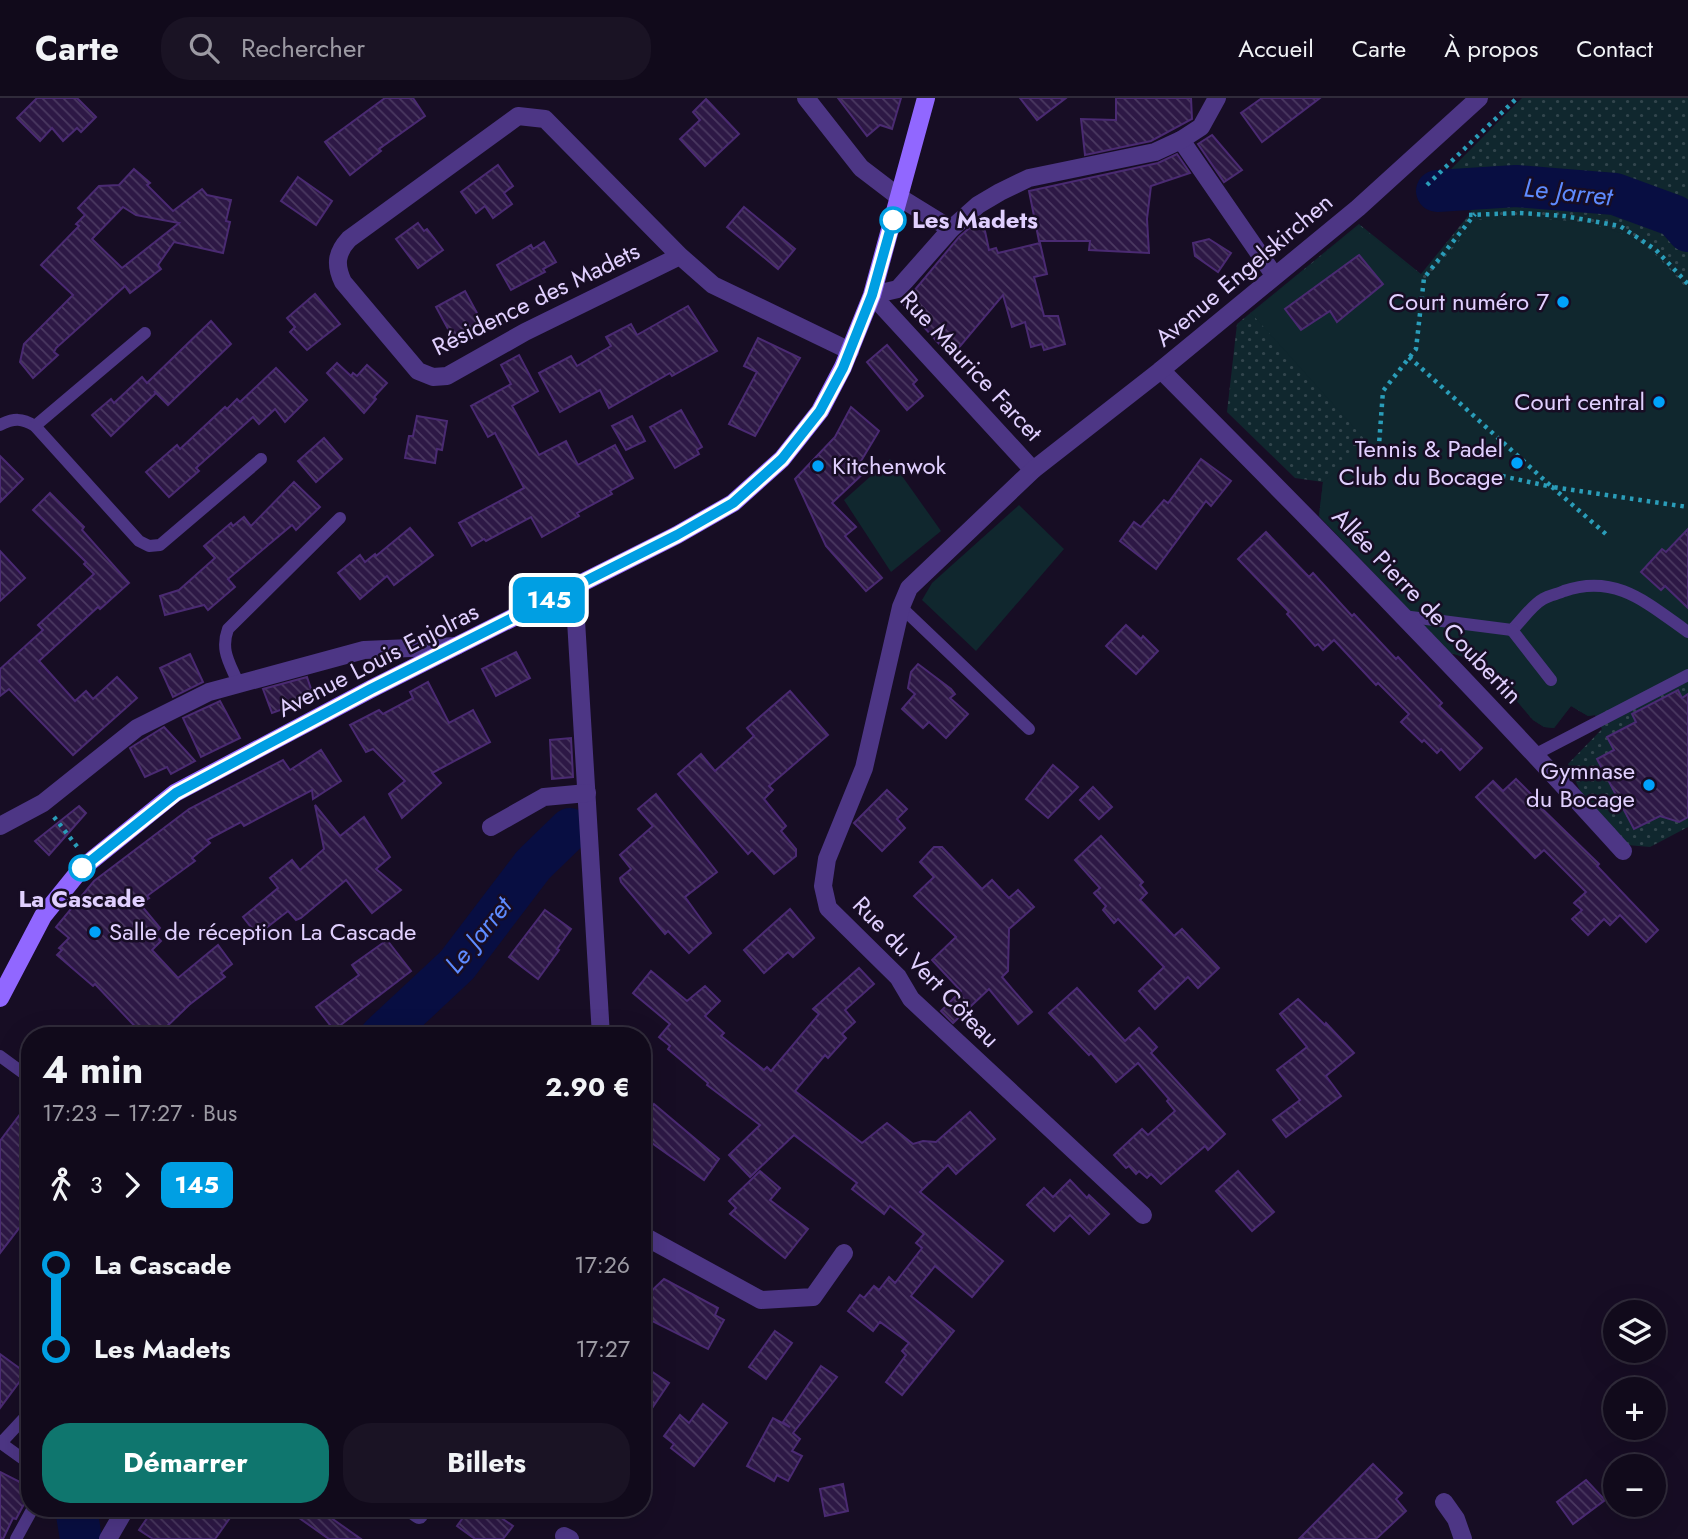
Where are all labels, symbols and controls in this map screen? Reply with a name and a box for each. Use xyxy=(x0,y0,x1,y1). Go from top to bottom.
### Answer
search box xyxy=(161,17,651,80)
text: Carte xyxy=(35,25,119,72)
icon: search xyxy=(185,29,223,67)
text: Rechercher xyxy=(241,29,365,67)
text: Accueil xyxy=(1238,31,1314,66)
text: Carte xyxy=(1352,31,1406,66)
text: À propos xyxy=(1444,31,1538,66)
text: Contact xyxy=(1576,31,1653,66)
water label: Le Jarret xyxy=(1522,168,1616,216)
street label: Avenue Engelskirchen xyxy=(1147,185,1340,355)
place label: Les Madets xyxy=(912,202,1038,237)
marker: Les Madets xyxy=(880,207,906,233)
street label: Résidence des Madets xyxy=(426,233,645,364)
street label: Rue Maurice Farcet xyxy=(892,282,1051,449)
place label: Court numéro 7 xyxy=(1389,284,1549,319)
marker: Court numéro 7 xyxy=(1555,294,1571,310)
place label: Court central xyxy=(1514,384,1645,419)
marker: Court central xyxy=(1651,394,1667,410)
place label: Tennis & Padel Club du Bocage xyxy=(1339,431,1503,494)
place label: Kitchenwok xyxy=(832,448,947,483)
marker: Tennis & Padel Club du Bocage xyxy=(1509,455,1525,471)
marker: Kitchenwok xyxy=(810,458,826,474)
street label: Allée Pierre de Coubertin xyxy=(1324,500,1530,711)
line badge: 145 xyxy=(509,577,589,623)
text: 145 xyxy=(527,582,571,617)
street label: Avenue Louis Enjolras xyxy=(271,594,484,725)
place label: Gymnase du Bocage xyxy=(1526,753,1635,816)
marker: Gymnase du Bocage xyxy=(1641,777,1657,793)
marker: La Cascade xyxy=(69,855,95,881)
place label: La Cascade xyxy=(19,881,145,916)
water label: Le Jarret xyxy=(435,887,522,981)
street label: Rue du Vert Côteau xyxy=(845,888,1008,1055)
place label: Salle de réception La Cascade xyxy=(109,914,416,949)
marker: Salle de réception La Cascade xyxy=(87,924,103,940)
text: 4 min xyxy=(42,1042,143,1097)
text: 2.90 € xyxy=(545,1068,630,1106)
text: 17:23 – 17:27 · Bus xyxy=(42,1096,237,1130)
icon: walk xyxy=(42,1166,80,1204)
icon: forward xyxy=(113,1166,151,1204)
text: 145 xyxy=(175,1167,219,1202)
text: 3 xyxy=(90,1168,103,1202)
text: La Cascade xyxy=(94,1246,231,1284)
text: 17:26 xyxy=(574,1248,630,1282)
map controls xyxy=(1603,1300,1666,1517)
button: layers xyxy=(1603,1300,1666,1363)
text: Les Madets xyxy=(94,1330,231,1368)
text: 17:27 xyxy=(576,1332,630,1366)
button: + xyxy=(1603,1377,1666,1440)
button: Démarrer xyxy=(42,1423,329,1503)
button: Billets xyxy=(343,1423,630,1503)
button: − xyxy=(1603,1454,1666,1517)

